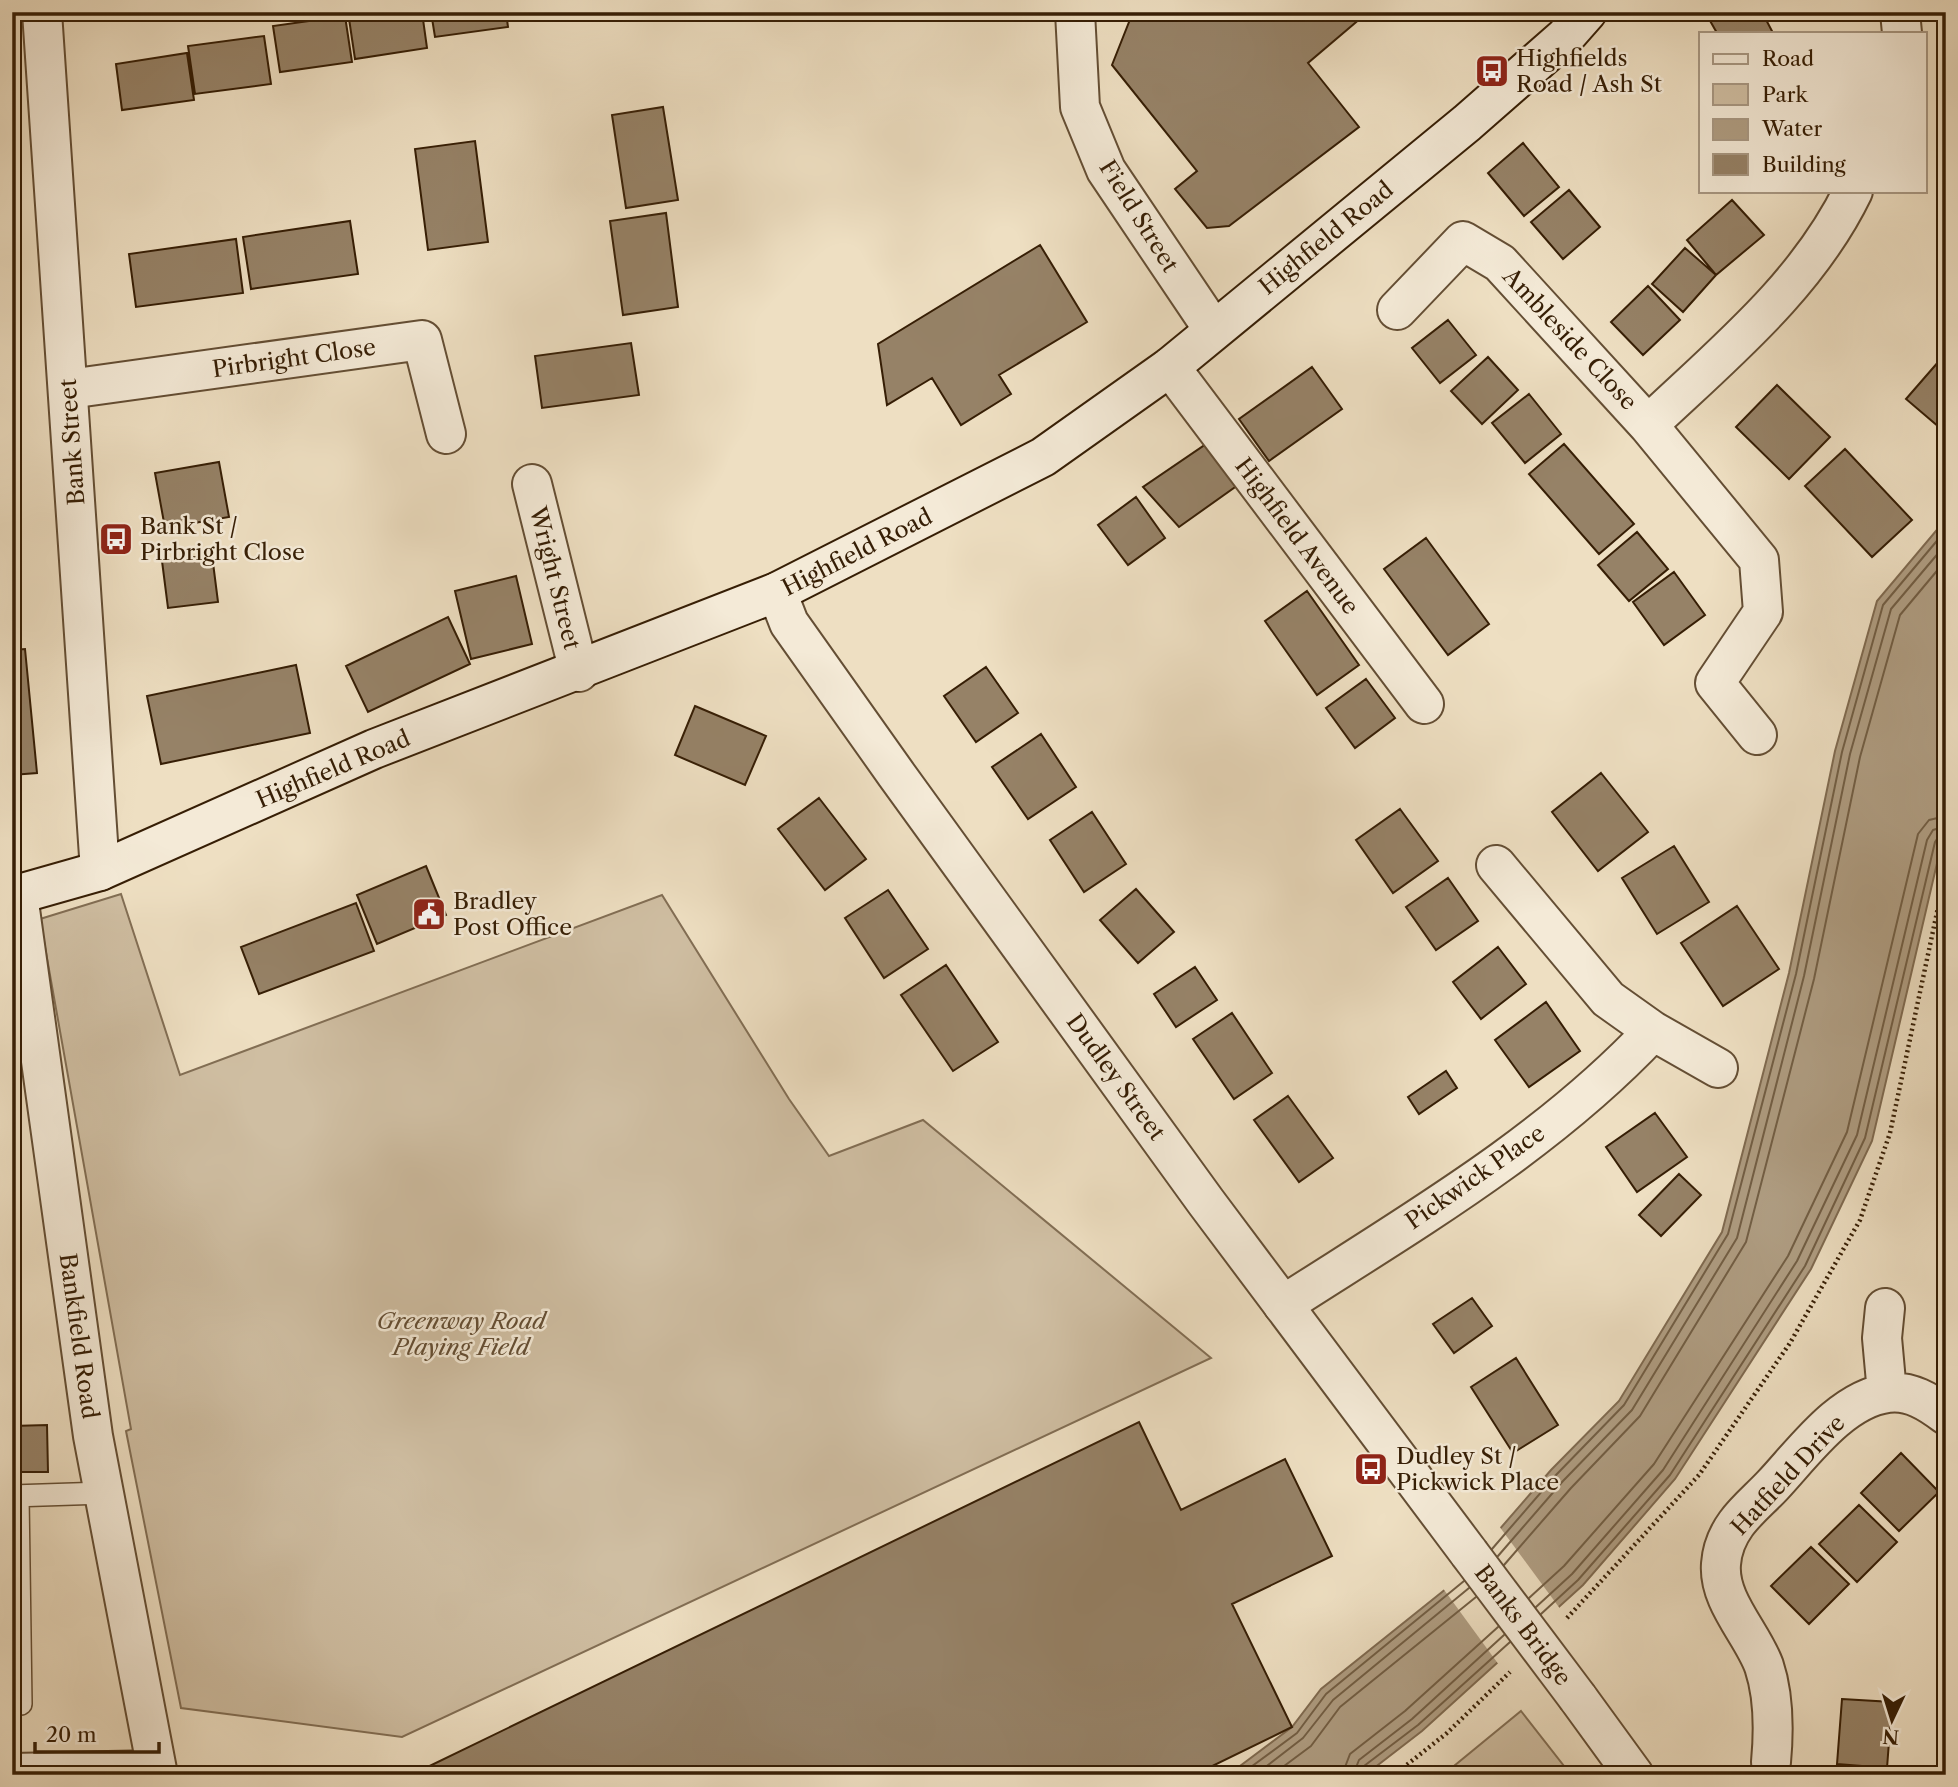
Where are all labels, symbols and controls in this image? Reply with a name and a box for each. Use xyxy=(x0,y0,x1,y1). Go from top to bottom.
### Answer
legend xyxy=(1699,32,1926,192)
place label: Highfields Road / Ash St xyxy=(1516,44,1662,98)
text: Road xyxy=(1762,46,1814,71)
bus stop icon: Highfields Road / Ash St xyxy=(1473,52,1511,90)
text: Park xyxy=(1762,82,1808,107)
text: Water xyxy=(1761,116,1822,141)
text: Building xyxy=(1762,152,1847,177)
street label: Field Street xyxy=(1093,155,1185,277)
street label: Highfield Road xyxy=(1253,175,1399,301)
street label: Ambleside Close xyxy=(1496,262,1643,416)
street label: Pirbright Close xyxy=(210,333,378,383)
street label: Bank Street xyxy=(54,378,90,506)
street label: Highfield Avenue xyxy=(1229,452,1365,620)
street label: Highfield Road xyxy=(777,502,937,602)
street label: Wright Street xyxy=(524,503,586,652)
place label: Bank St / Pirbright Close xyxy=(140,512,305,566)
bus stop icon: Bank St / Pirbright Close xyxy=(97,520,135,558)
street label: Highfield Road xyxy=(252,724,414,814)
place label: Bradley Post Office xyxy=(453,887,572,941)
public building icon: Bradley Post Office xyxy=(410,895,448,933)
street label: Dudley Street xyxy=(1061,1008,1171,1146)
street label: Pickwick Place xyxy=(1400,1119,1550,1235)
street label: Bankfield Road xyxy=(54,1251,104,1421)
park label: Greenway Road Playing Field xyxy=(376,1307,548,1361)
street label: Hatfield Drive xyxy=(1725,1409,1851,1541)
place label: Dudley St / Pickwick Place xyxy=(1396,1442,1559,1496)
bus stop icon: Dudley St / Pickwick Place xyxy=(1352,1450,1390,1488)
street label: Banks Bridge xyxy=(1469,1559,1577,1691)
north arrow xyxy=(1856,1686,1926,1756)
scale bar xyxy=(35,1710,159,1754)
text: 20 m xyxy=(46,1722,97,1747)
text: N xyxy=(1882,1724,1900,1749)

